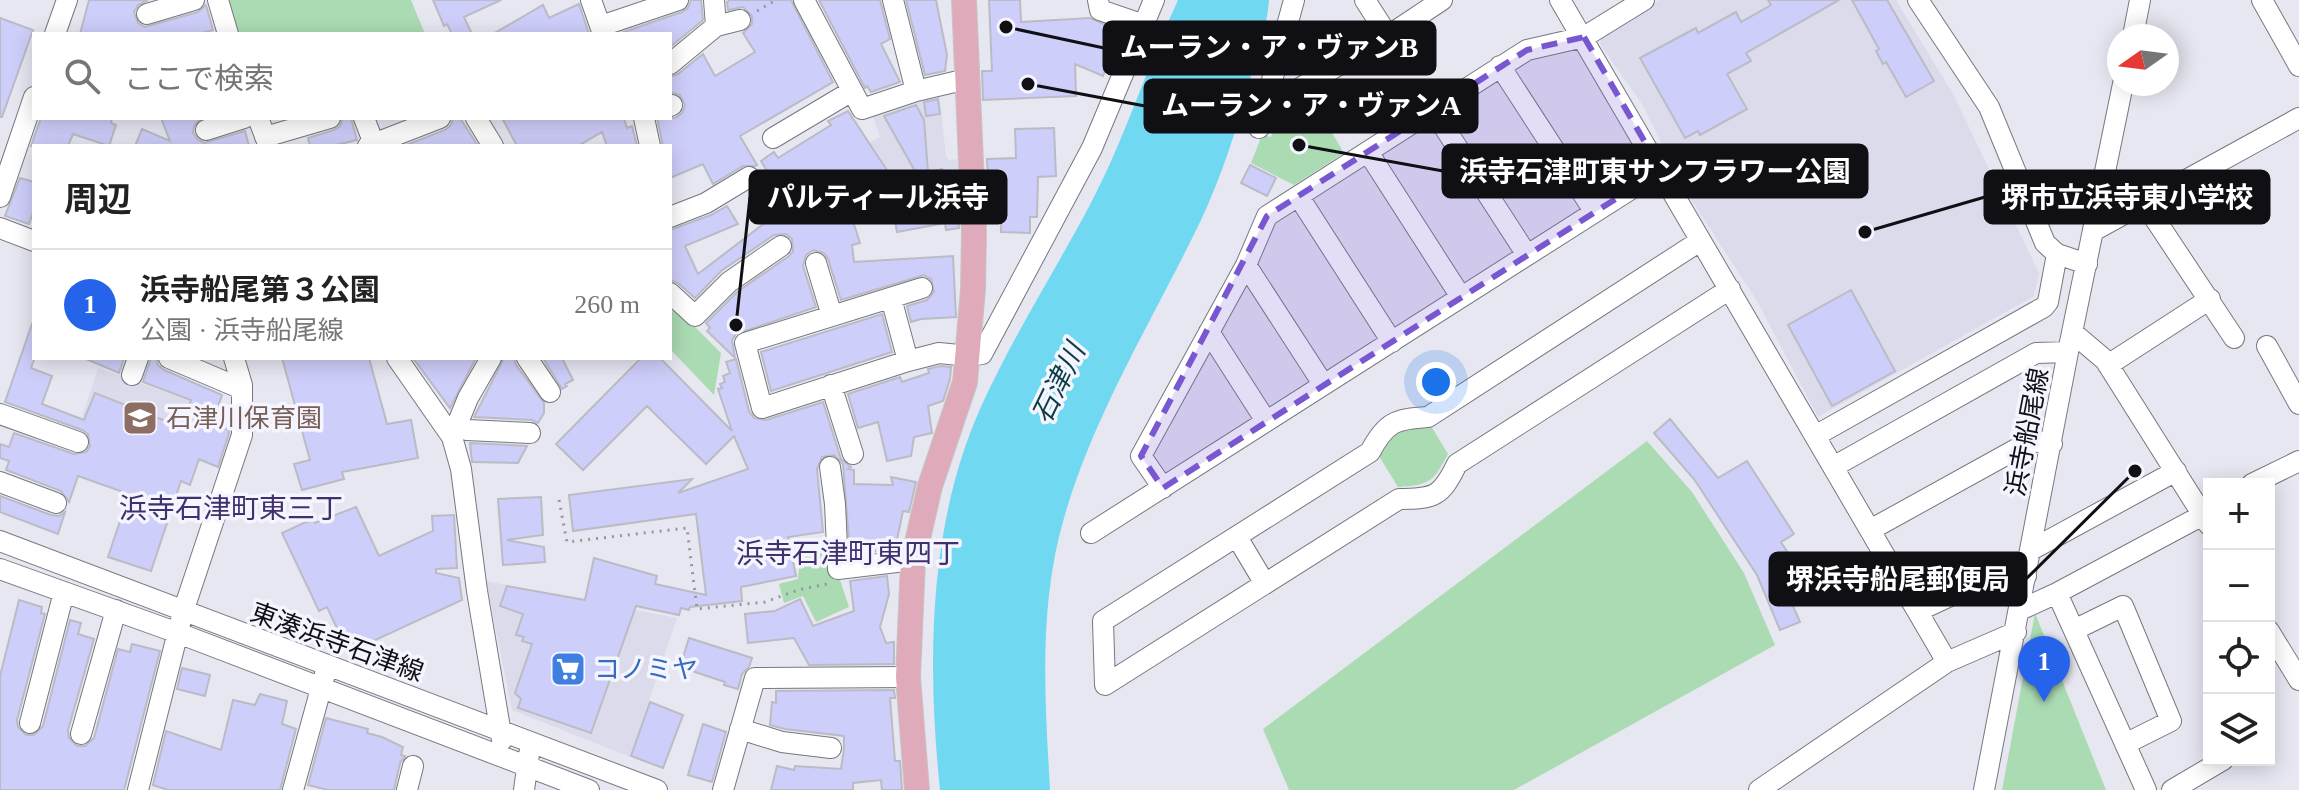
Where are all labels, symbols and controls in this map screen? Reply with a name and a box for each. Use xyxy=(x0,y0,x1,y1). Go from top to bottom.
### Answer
callout: ムーラン・ア・ヴァンB xyxy=(1104,22,1435,74)
north arrow xyxy=(2107,24,2179,96)
search box xyxy=(32,32,672,120)
text: ムーラン・ア・ヴァンB xyxy=(1120,32,1418,63)
icon: search xyxy=(60,54,104,98)
text: ここで検索 xyxy=(124,62,274,95)
callout: ムーラン・ア・ヴァンA xyxy=(1145,80,1477,132)
text: ムーラン・ア・ヴァンA xyxy=(1161,90,1462,121)
callout: 浜寺石津町東サンフラワー公園 xyxy=(1443,145,1867,197)
text: 浜寺石津町東サンフラワー公園 xyxy=(1459,156,1851,187)
callout: パルティール浜寺 xyxy=(750,171,1006,223)
callout: 堺市立浜寺東小学校 xyxy=(1985,171,2269,223)
text: 周辺 xyxy=(64,181,132,218)
text: パルティール浜寺 xyxy=(767,182,989,213)
text: 堺市立浜寺東小学校 xyxy=(2001,182,2253,213)
text: 浜寺船尾第３公園 xyxy=(140,273,380,306)
text: 1 xyxy=(84,290,97,319)
text: 260 m xyxy=(574,290,640,319)
text: 公園 · 浜寺船尾線 xyxy=(140,316,344,345)
water label: 石津川 xyxy=(1026,336,1092,428)
your location xyxy=(1416,362,1456,402)
street label: 浜寺船尾線 xyxy=(2001,366,2054,499)
school or university icon: 石津川保育園 xyxy=(121,399,159,437)
place label: 石津川保育園 xyxy=(166,404,322,433)
map controls xyxy=(2203,478,2275,766)
button: + xyxy=(2203,478,2275,550)
district label: 浜寺石津町東三丁 xyxy=(119,493,343,524)
district label: 浜寺石津町東四丁 xyxy=(736,538,960,569)
button: − xyxy=(2203,550,2275,622)
callout: 堺浜寺船尾郵便局 xyxy=(1770,553,2026,605)
text: 堺浜寺船尾郵便局 xyxy=(1786,564,2010,595)
street label: 東湊浜寺石津線 xyxy=(246,598,427,687)
button: locate xyxy=(2203,622,2275,694)
pin: 1 xyxy=(2018,636,2070,702)
supermarket icon: コノミヤ xyxy=(549,650,587,688)
place label: コノミヤ xyxy=(594,655,698,684)
button: layers xyxy=(2203,694,2275,766)

